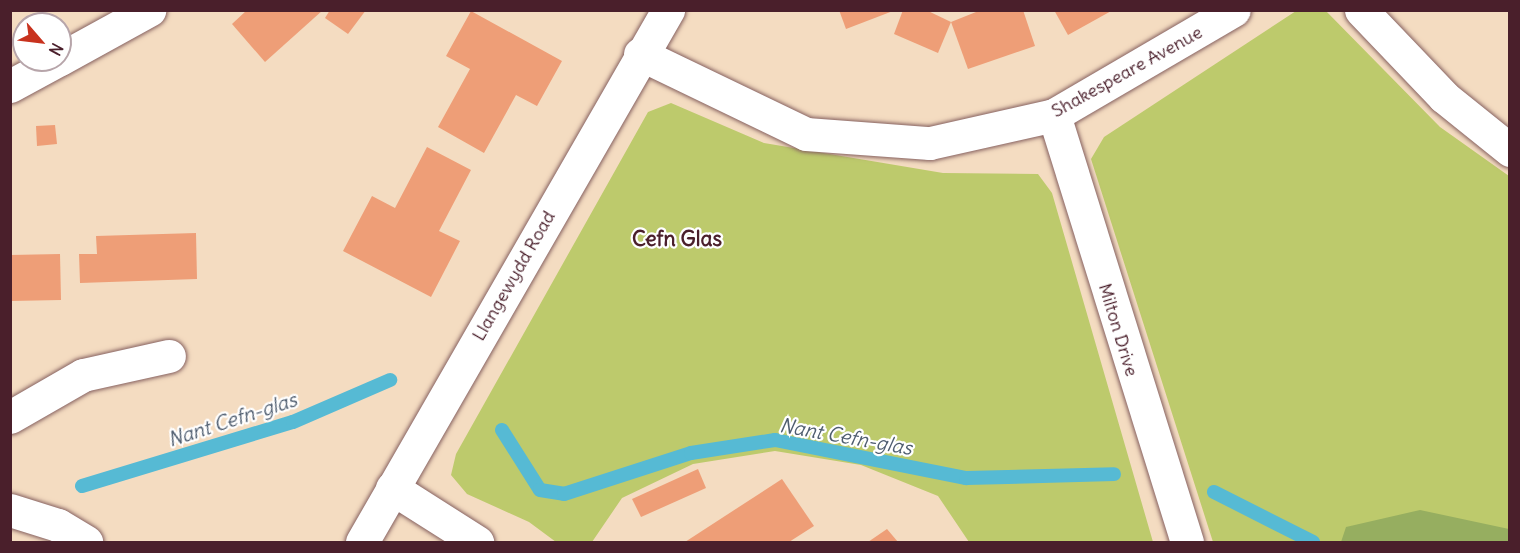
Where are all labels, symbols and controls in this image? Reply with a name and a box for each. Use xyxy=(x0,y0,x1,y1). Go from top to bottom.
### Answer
north arrow xyxy=(12,12,72,72)
street label: Shakespeare Avenue xyxy=(1048,22,1206,122)
text: N xyxy=(45,40,68,59)
street label: Llangewydd Road xyxy=(468,207,560,345)
district label: Cefn Glas xyxy=(632,226,722,252)
street label: Milton Drive xyxy=(1094,281,1142,379)
water label: Nant Cefn-glas xyxy=(165,387,299,451)
water label: Nant Cefn-glas xyxy=(778,413,914,459)

